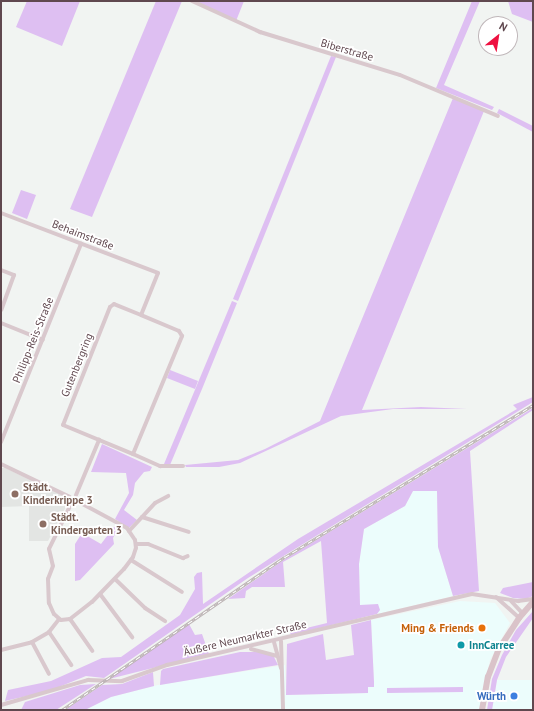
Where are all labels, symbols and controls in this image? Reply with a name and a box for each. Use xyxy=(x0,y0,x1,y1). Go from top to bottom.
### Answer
north arrow xyxy=(478,16,518,56)
text: N xyxy=(497,19,510,34)
street label: Biberstraße xyxy=(319,36,375,64)
street label: Behaimstraße xyxy=(50,217,116,253)
street label: Philipp-Reis-Straße xyxy=(10,295,56,385)
street label: Gutenbergring xyxy=(58,331,96,399)
place label: Städt. Kinderkrippe 3 xyxy=(23,481,93,507)
marker: Städt. Kinderkrippe 3 xyxy=(10,489,20,499)
place label: Städt. Kindergarten 3 xyxy=(51,511,122,537)
marker: Städt. Kindergarten 3 xyxy=(38,519,48,529)
street label: Äußere Neumarkter Straße xyxy=(182,617,308,659)
place label: Ming & Friends xyxy=(401,621,474,635)
marker: Ming & Friends xyxy=(477,623,487,633)
place label: InnCarree xyxy=(469,638,514,652)
marker: InnCarree xyxy=(456,640,466,650)
place label: Würth xyxy=(477,689,506,703)
marker: Würth xyxy=(509,691,519,701)

